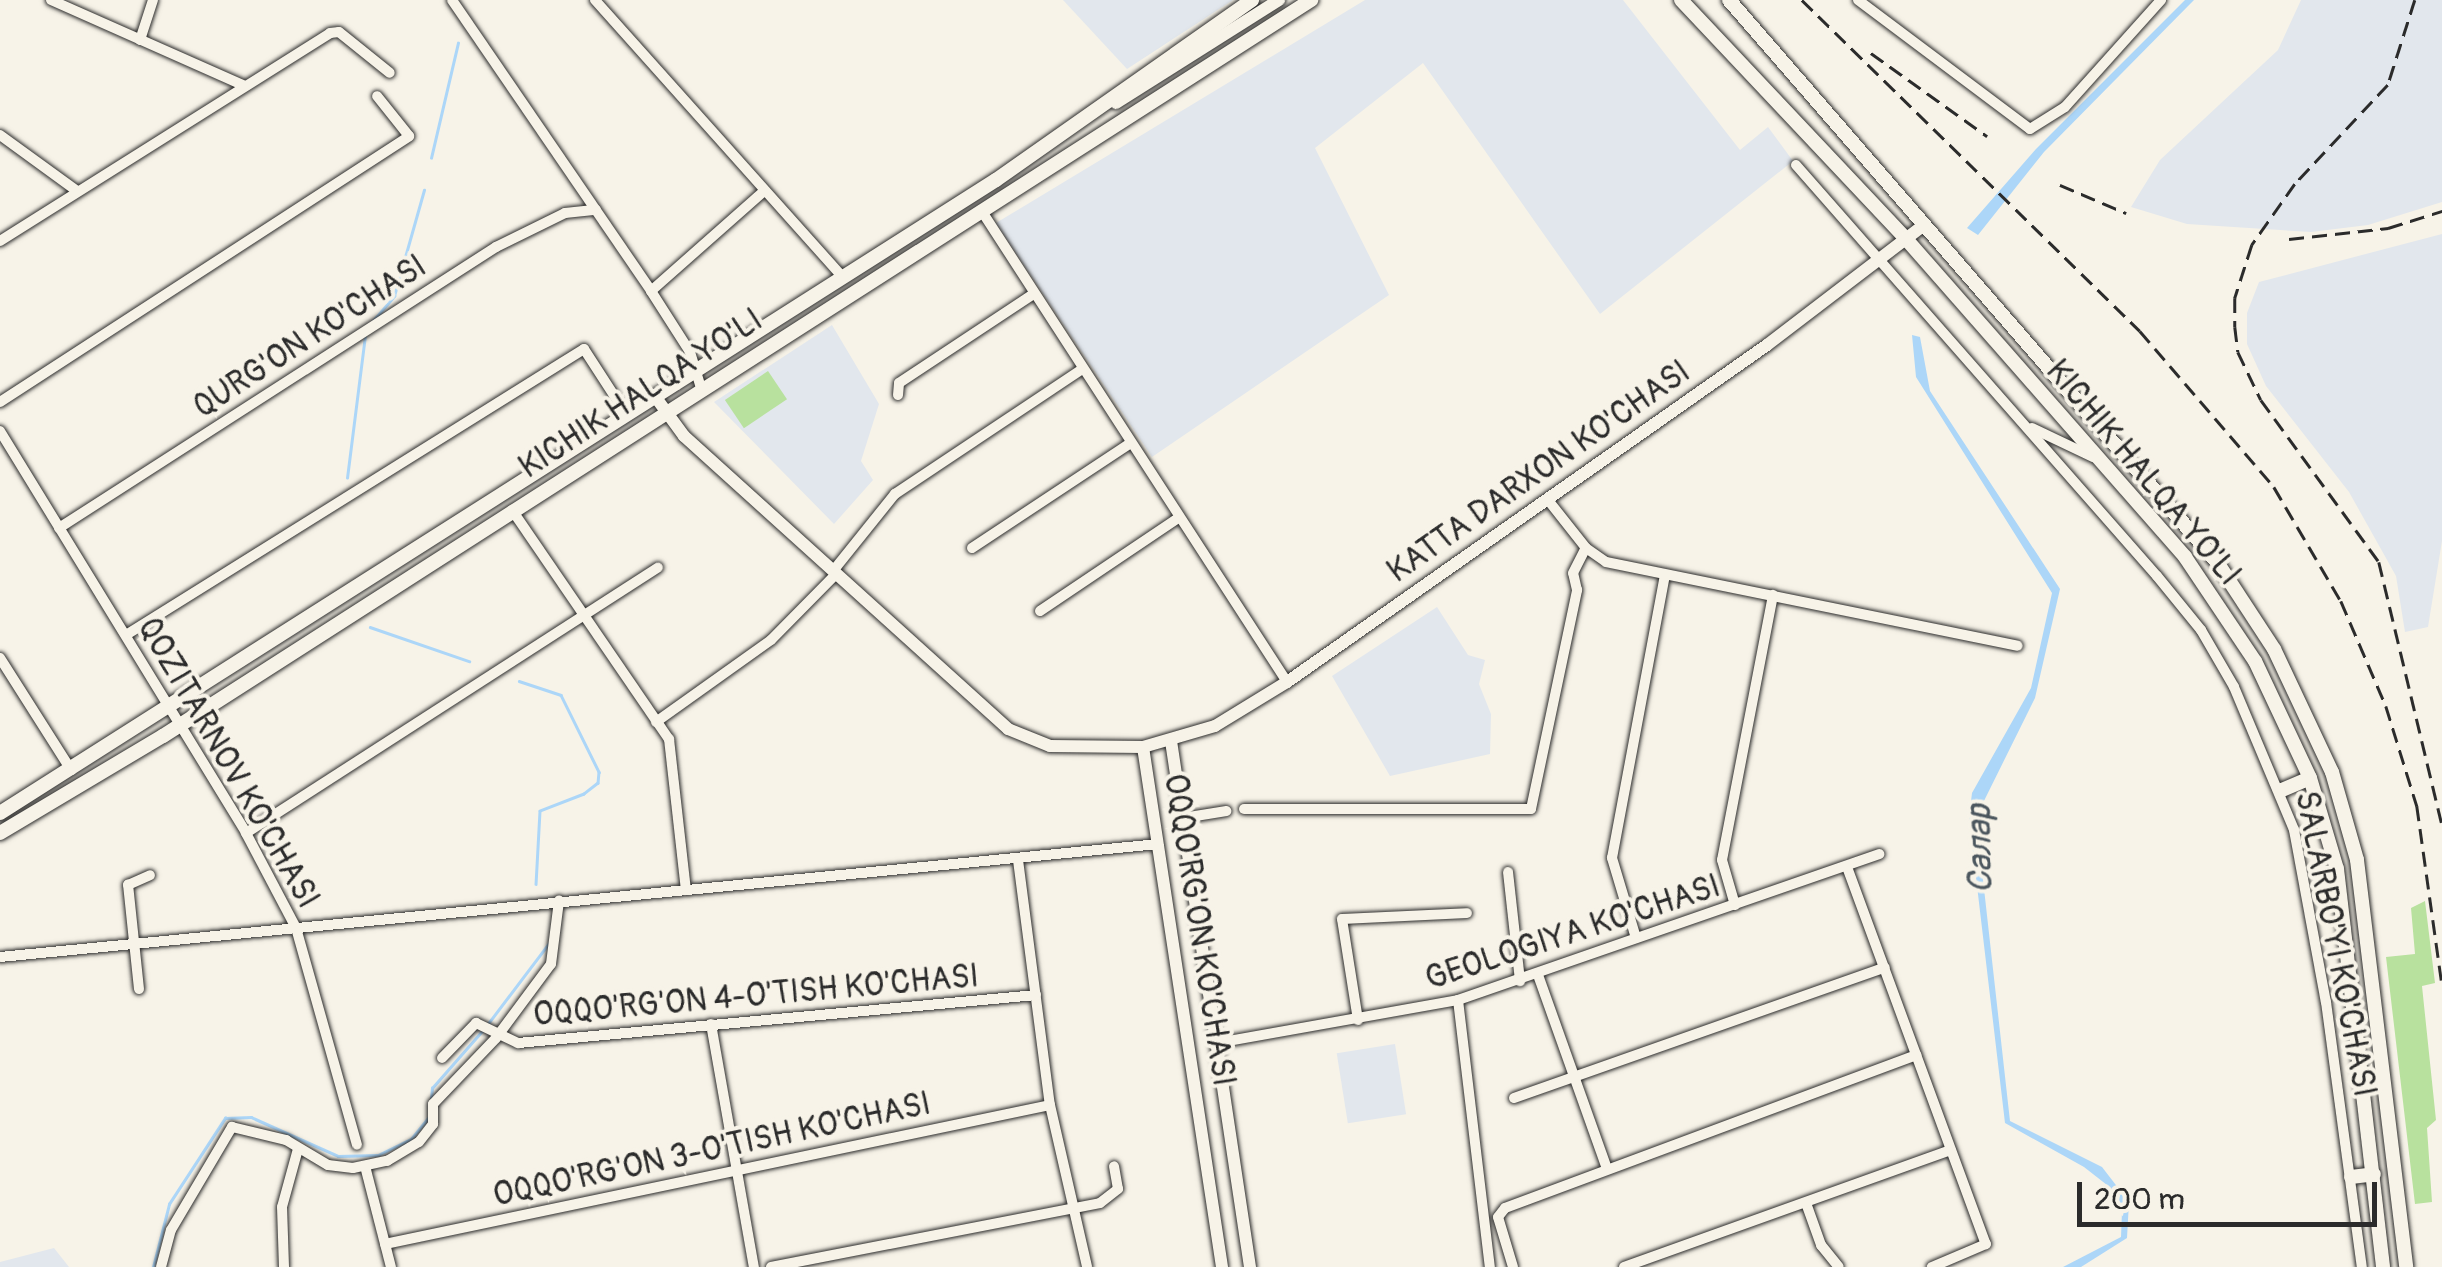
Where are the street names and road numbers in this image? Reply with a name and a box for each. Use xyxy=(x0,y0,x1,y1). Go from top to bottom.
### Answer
street label: QURG'ON KO'CHASI xyxy=(186,247,434,427)
street label: KICHIK HALQA YO'LI xyxy=(512,301,770,487)
street label: KATTA DARXON KO'CHASI xyxy=(1380,353,1698,591)
street label: KICHIK HALQA YO'LI xyxy=(2038,353,2248,593)
street label: QOZITARNOV KO'CHASI xyxy=(129,611,327,915)
street label: OQQO'RG'ON KO'CHASI xyxy=(1155,771,1243,1089)
street label: SALARBO'YI KO'CHASI xyxy=(2287,788,2383,1100)
street label: GEOLOGIYA KO'CHASI xyxy=(1421,867,1725,999)
street label: OQQO'RG'ON 4-O'TISH KO'CHASI xyxy=(532,957,980,1035)
street label: OQQO'RG'ON 3-O'TISH KO'CHASI xyxy=(490,1085,934,1215)

